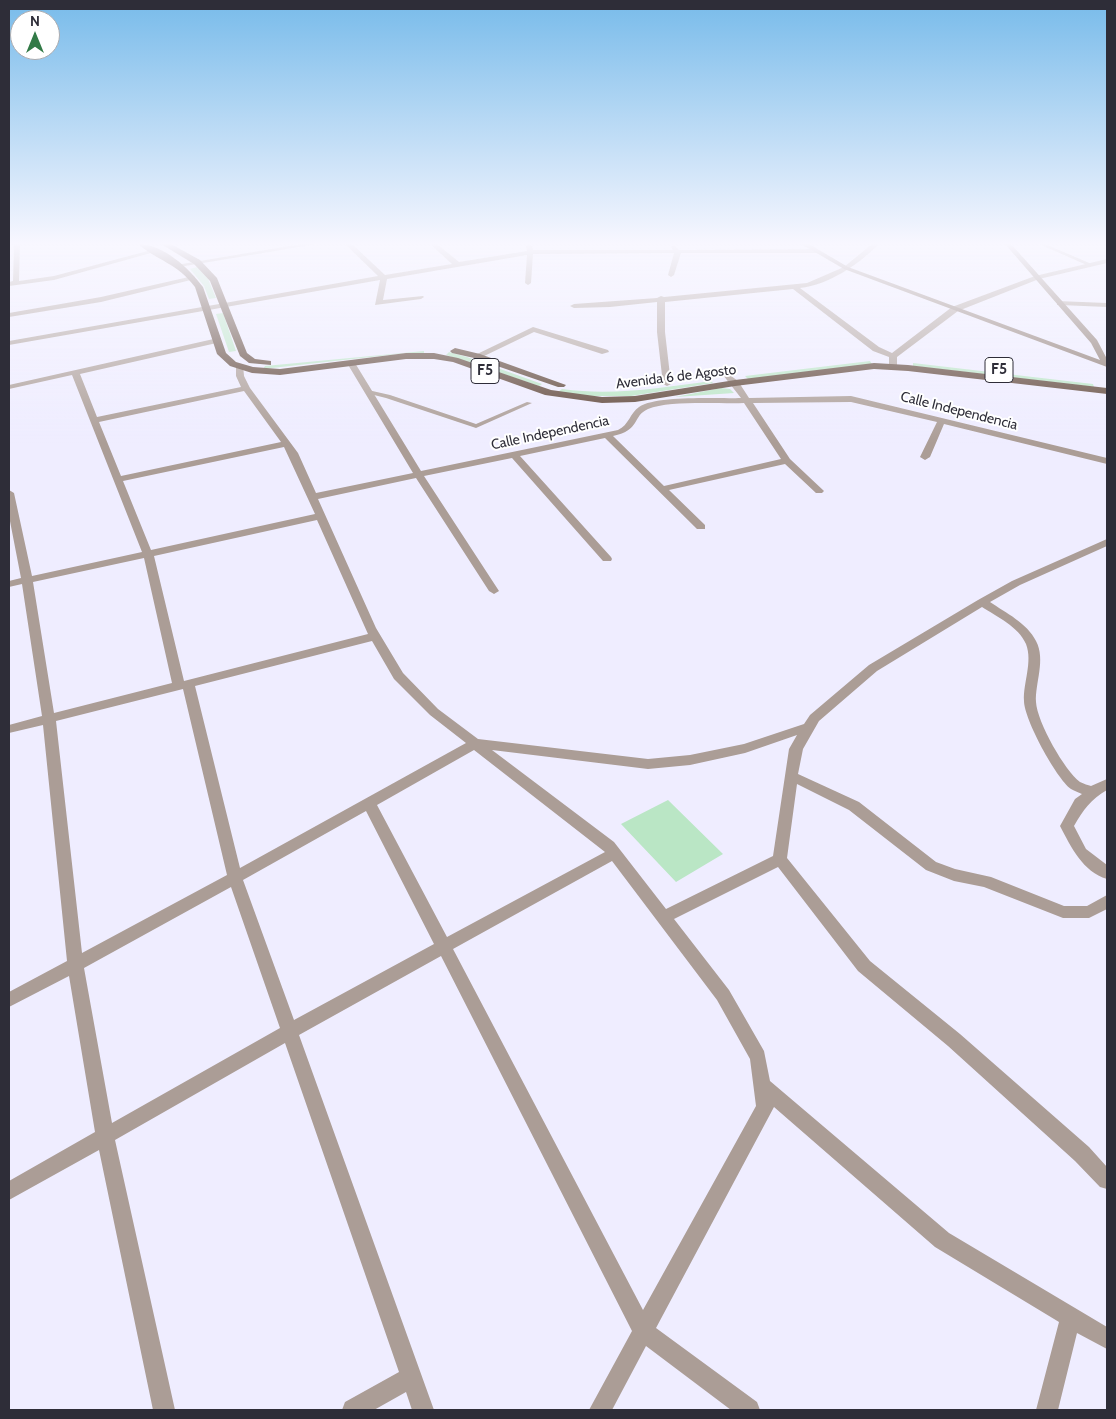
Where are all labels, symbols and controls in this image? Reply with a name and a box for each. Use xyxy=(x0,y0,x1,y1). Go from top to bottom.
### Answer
north arrow xyxy=(10,10,60,60)
text: N xyxy=(30,12,40,30)
road number: F5 xyxy=(471,358,499,384)
road number: F5 xyxy=(985,358,1013,382)
street label: Avenida 6 de Agosto xyxy=(615,361,737,393)
street label: Calle Independencia xyxy=(899,388,1019,434)
street label: Calle Independencia xyxy=(490,412,610,454)

